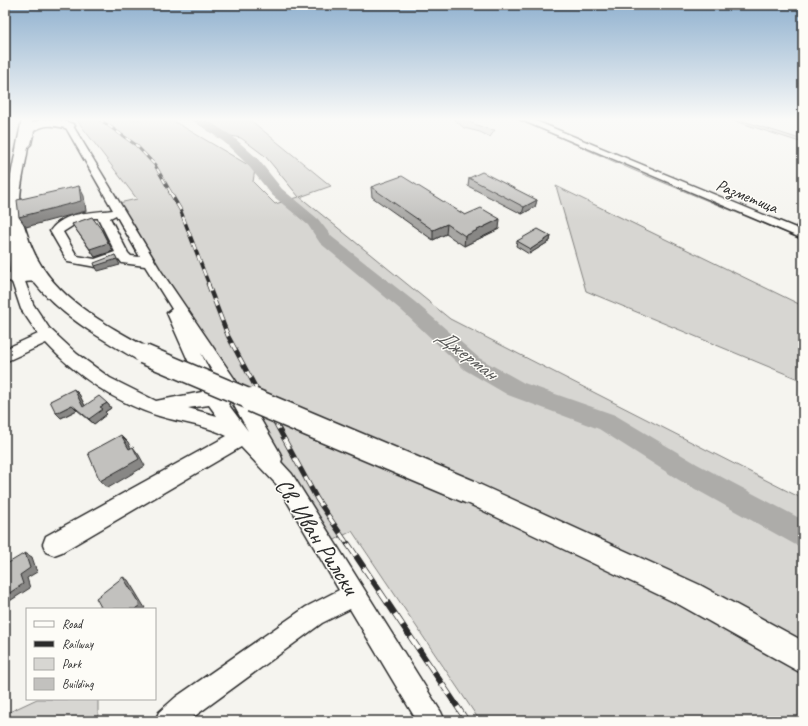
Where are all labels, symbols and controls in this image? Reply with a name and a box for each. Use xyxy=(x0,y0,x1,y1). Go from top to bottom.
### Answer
street label: Разметица xyxy=(713,174,782,219)
water label: Джерман xyxy=(431,322,505,387)
street label: Св. Иван Рилски xyxy=(268,472,367,602)
legend xyxy=(26,608,156,700)
text: Road xyxy=(62,616,84,632)
text: Railway xyxy=(62,636,94,652)
text: Park xyxy=(62,656,83,672)
text: Building xyxy=(62,676,94,692)

